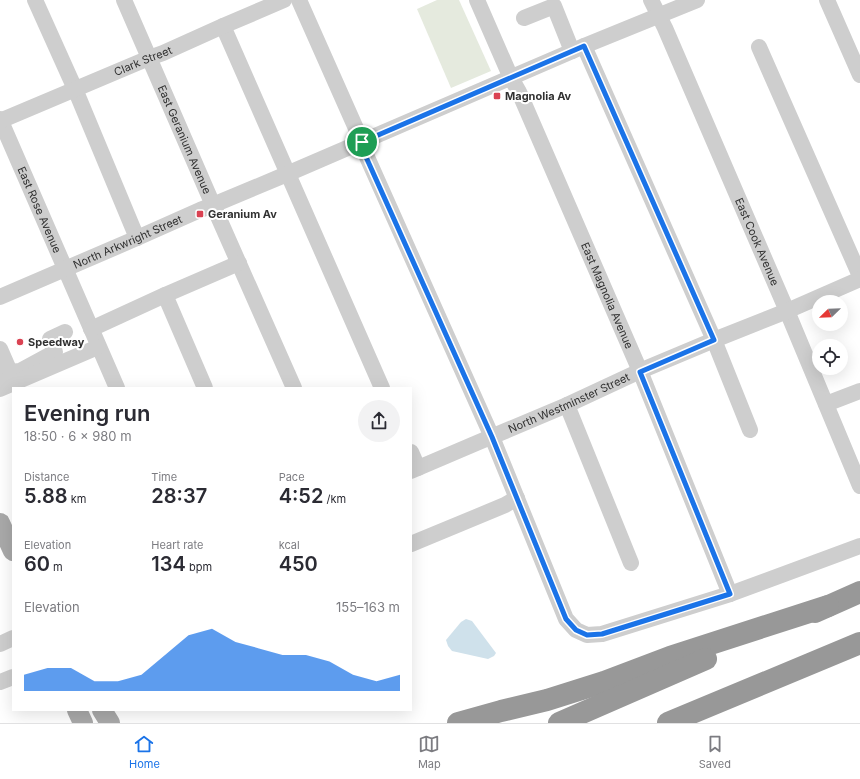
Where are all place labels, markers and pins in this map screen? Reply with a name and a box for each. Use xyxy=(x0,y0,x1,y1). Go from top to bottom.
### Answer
place label: Magnolia Av xyxy=(505,89,572,103)
marker: Magnolia Av xyxy=(492,91,502,101)
pin xyxy=(345,125,379,159)
place label: Geranium Av xyxy=(208,207,277,221)
marker: Geranium Av xyxy=(195,209,205,219)
place label: Speedway xyxy=(28,335,85,349)
marker: Speedway xyxy=(15,337,25,347)

